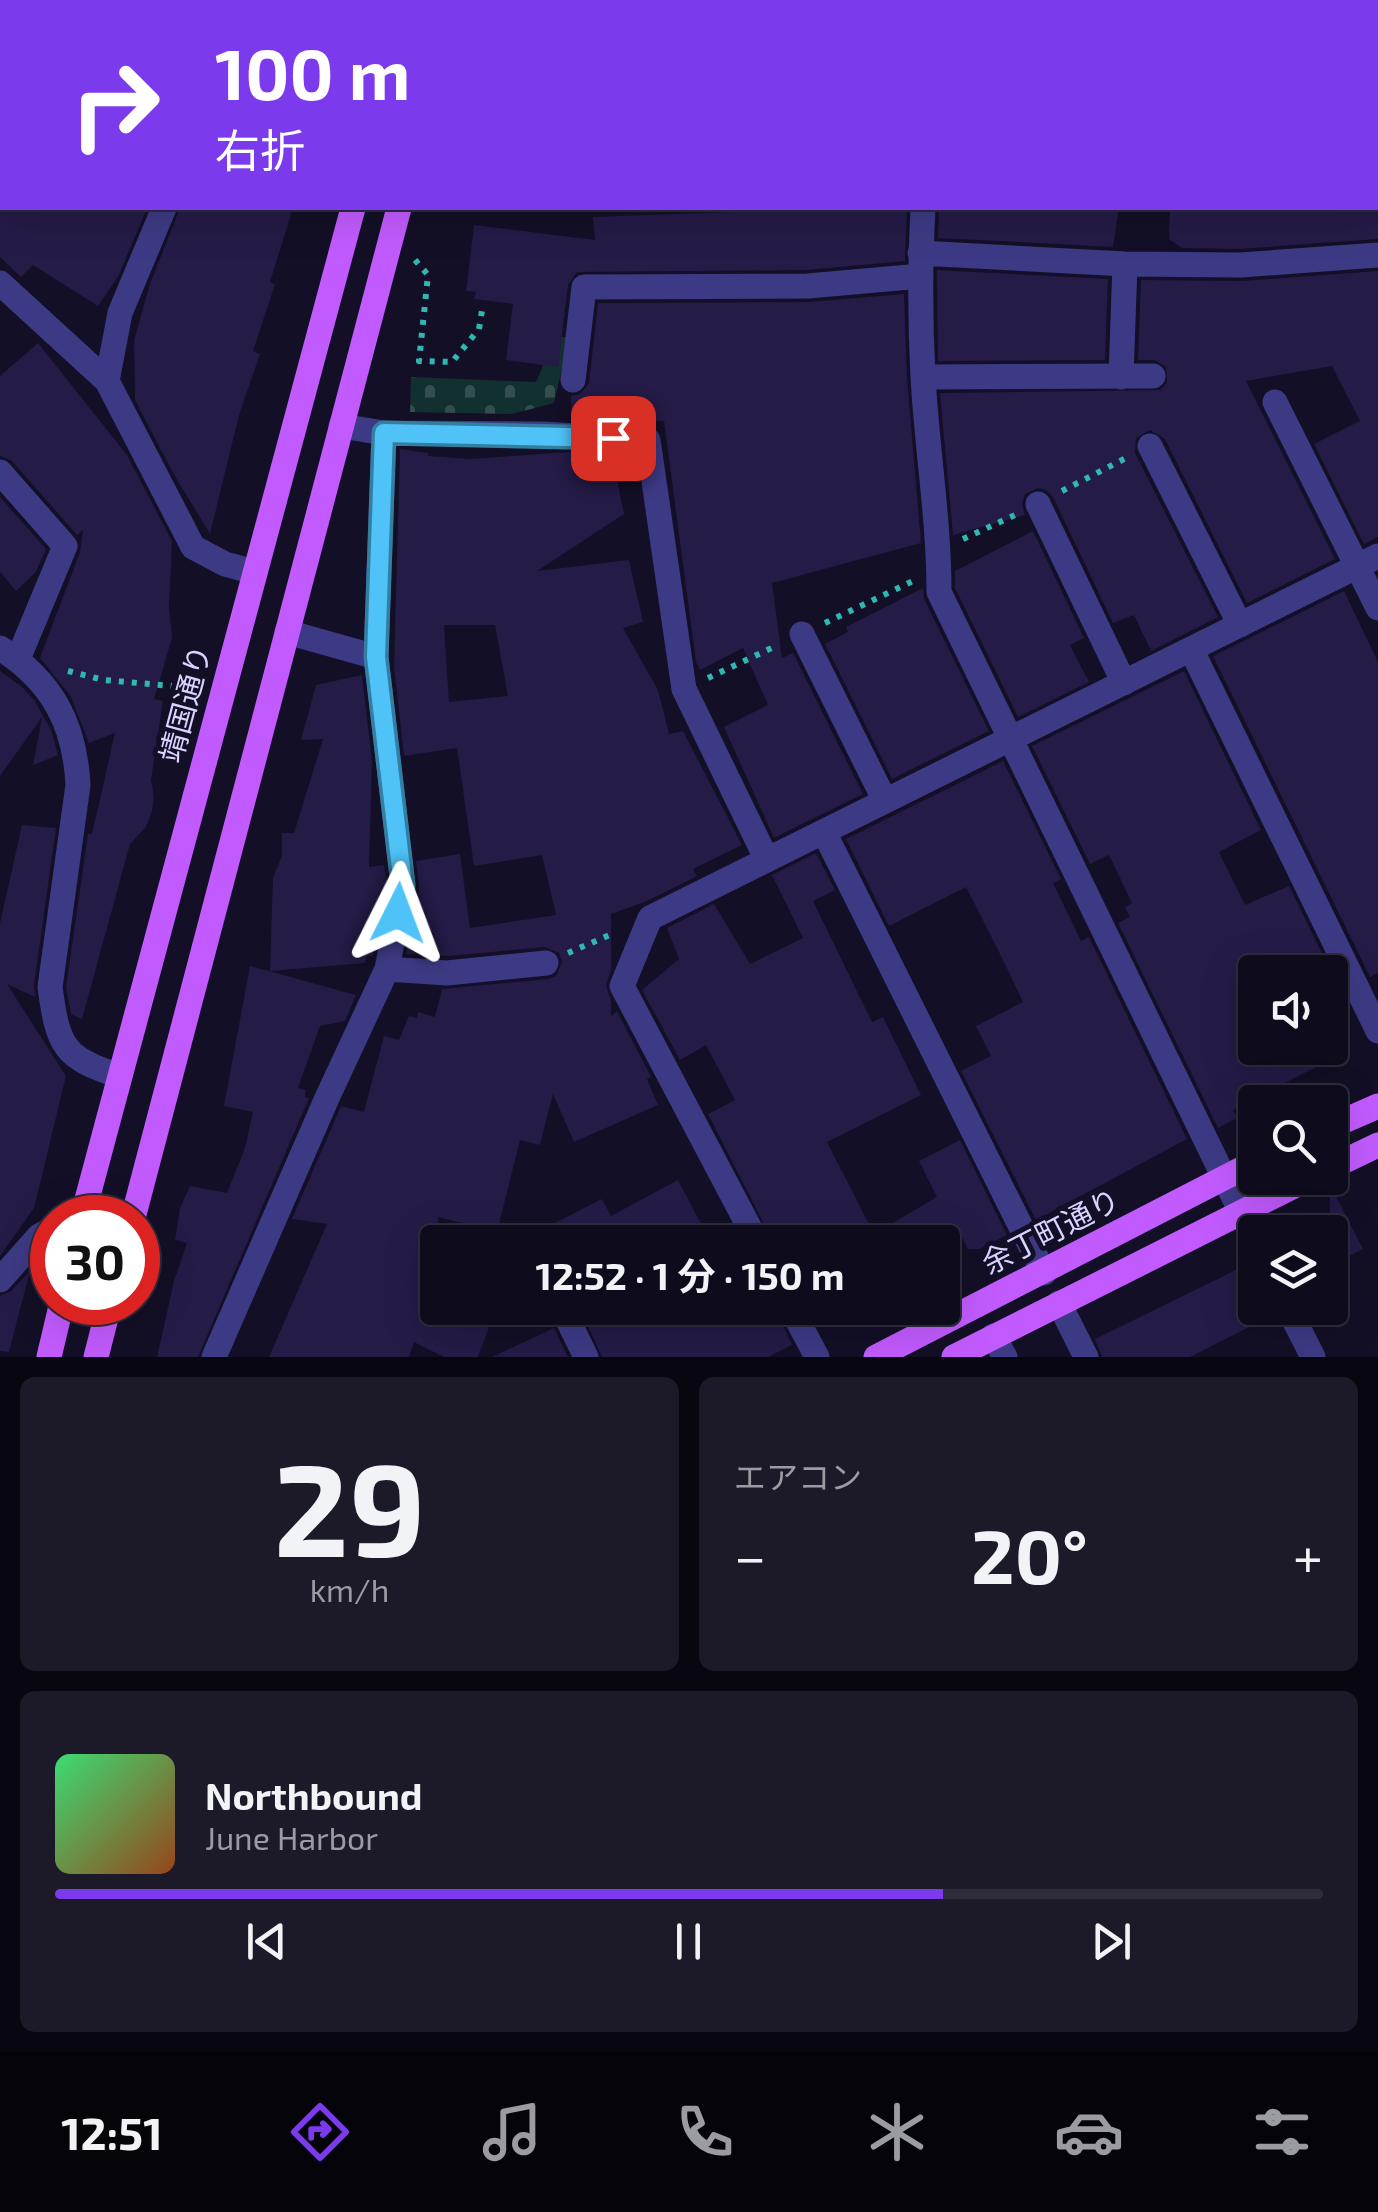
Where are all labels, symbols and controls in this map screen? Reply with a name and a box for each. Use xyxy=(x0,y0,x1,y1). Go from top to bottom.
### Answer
text: 100 m xyxy=(215,30,410,114)
icon: right xyxy=(50,40,180,170)
text: 右折 xyxy=(215,122,305,176)
pin xyxy=(571,396,656,481)
icon: arrive xyxy=(586,411,641,466)
street label: 靖国通り xyxy=(151,641,217,766)
position arrow xyxy=(346,861,450,965)
map controls xyxy=(1238,955,1348,1325)
button: sound xyxy=(1238,955,1348,1065)
button: search xyxy=(1238,1085,1348,1195)
street label: 余丁町通り xyxy=(975,1180,1125,1280)
speed limit sign: 30 xyxy=(30,1195,160,1325)
button: layers xyxy=(1238,1215,1348,1325)
text: 12:52 · 1 分 · 150 m xyxy=(536,1252,844,1298)
text: 29 xyxy=(273,1427,426,1583)
text: エアコン xyxy=(734,1457,862,1495)
text: 20° xyxy=(971,1509,1088,1599)
text: − xyxy=(734,1522,766,1588)
text: + xyxy=(1293,1522,1323,1588)
text: km/h xyxy=(310,1570,389,1608)
text: Northbound xyxy=(205,1772,423,1818)
text: June Harbor xyxy=(205,1818,378,1856)
icon: previous xyxy=(239,1914,294,1969)
icon: pause xyxy=(661,1914,716,1969)
icon: next xyxy=(1084,1914,1139,1969)
icon: directions xyxy=(285,2097,355,2167)
icon: music xyxy=(477,2097,547,2167)
icon: phone xyxy=(670,2097,740,2167)
icon: climate xyxy=(862,2097,932,2167)
icon: car xyxy=(1054,2097,1124,2167)
icon: filters xyxy=(1247,2097,1317,2167)
text: 12:51 xyxy=(61,2105,163,2159)

